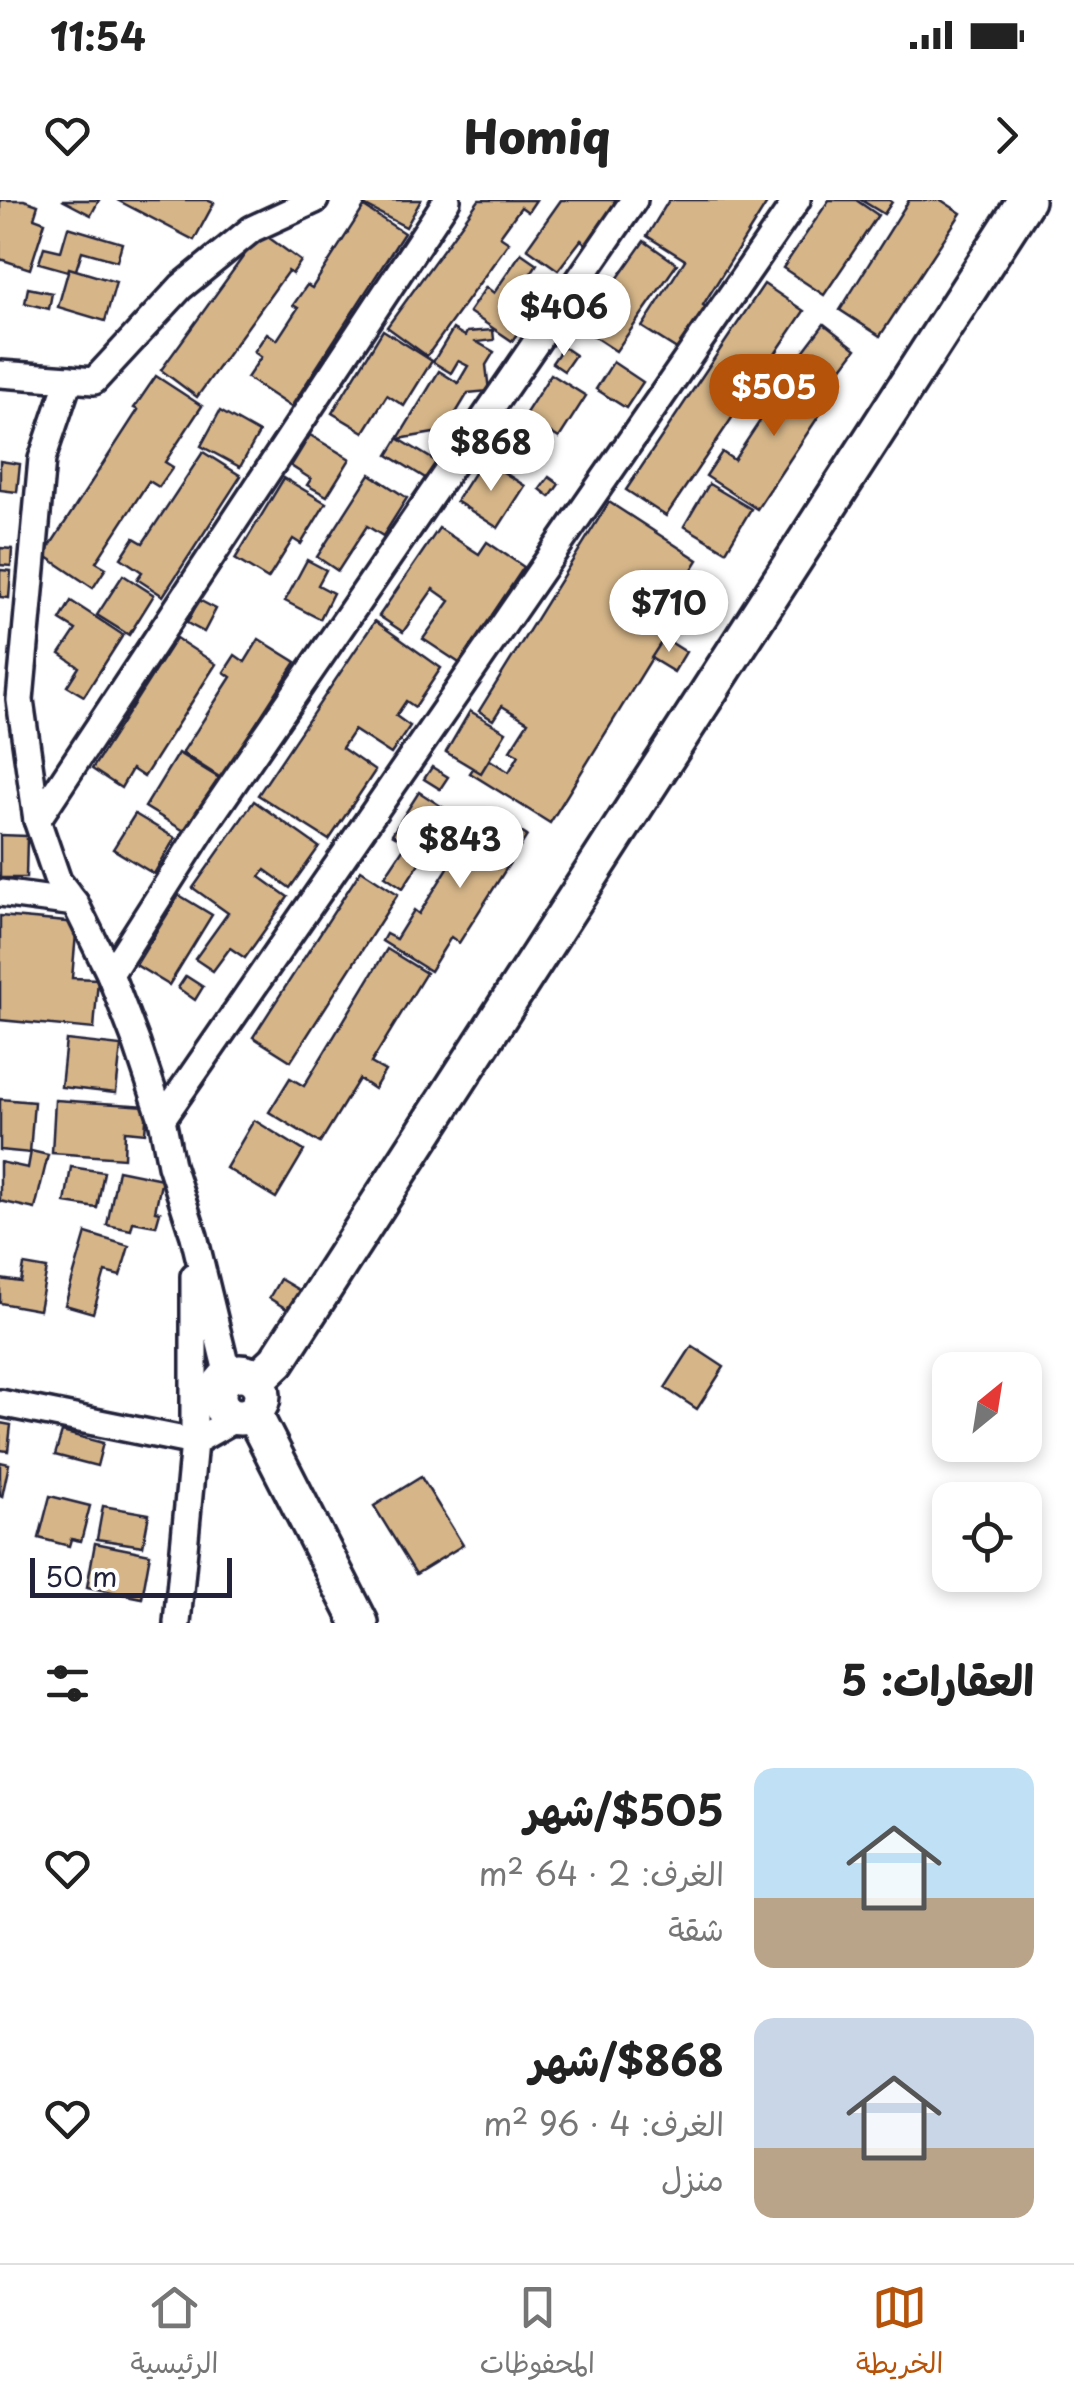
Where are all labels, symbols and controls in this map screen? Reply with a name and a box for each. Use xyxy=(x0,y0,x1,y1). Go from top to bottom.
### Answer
text: 11:54 xyxy=(50,7,146,64)
text: Homiq xyxy=(464,101,610,169)
icon: heart xyxy=(40,108,95,163)
icon: forward xyxy=(979,108,1034,163)
pin: $406 xyxy=(505,274,623,359)
text: $406 xyxy=(520,282,608,330)
pin: $505 xyxy=(715,354,833,439)
text: $505 xyxy=(731,362,817,410)
pin: $868 xyxy=(432,409,550,494)
text: $868 xyxy=(450,417,532,465)
pin: $710 xyxy=(610,570,728,655)
text: $710 xyxy=(631,578,707,626)
pin: $843 xyxy=(401,806,519,891)
text: $843 xyxy=(419,814,501,862)
north arrow xyxy=(932,1352,1042,1462)
map controls xyxy=(932,1352,1042,1592)
button: locate xyxy=(932,1482,1042,1592)
scale bar xyxy=(30,1553,232,1598)
text: 50 m xyxy=(45,1554,118,1597)
text: العقارات: 5 xyxy=(841,1647,1034,1710)
icon: filters xyxy=(40,1656,95,1711)
text: $505/شهر xyxy=(524,1777,724,1840)
icon: home xyxy=(834,1808,954,1928)
icon: heart xyxy=(40,1841,95,1896)
text: الغرف: 2 · 64 m² xyxy=(479,1849,724,1897)
text: شقة xyxy=(668,1904,724,1952)
text: $868/شهر xyxy=(530,2027,724,2090)
icon: home xyxy=(834,2058,954,2178)
icon: heart xyxy=(40,2091,95,2146)
text: الغرف: 4 · 96 m² xyxy=(483,2099,724,2147)
text: منزل xyxy=(661,2154,724,2202)
tab: الرئيسية xyxy=(131,2280,219,2388)
tab: المحفوظات xyxy=(480,2280,595,2388)
tab: الخريطة xyxy=(856,2280,943,2388)

